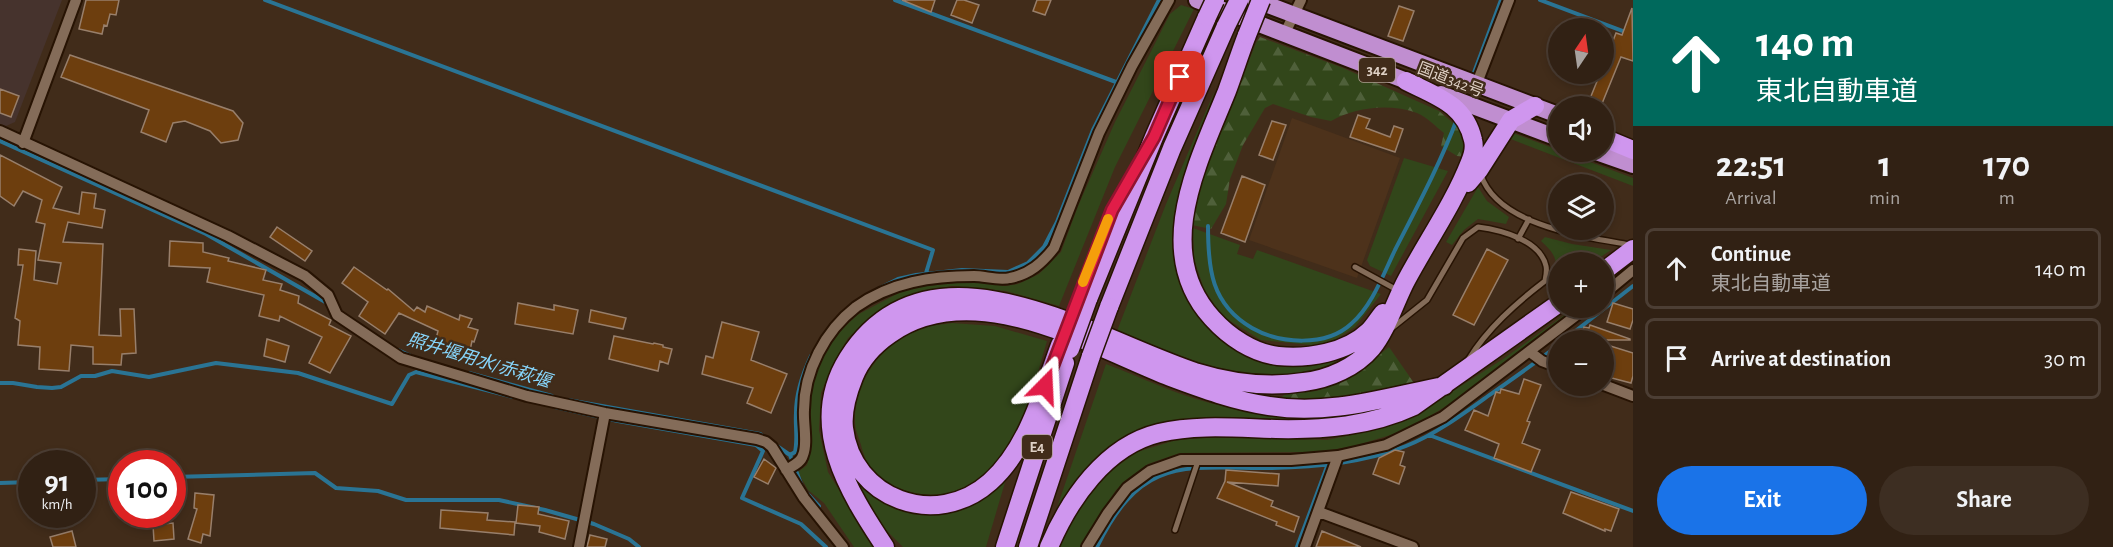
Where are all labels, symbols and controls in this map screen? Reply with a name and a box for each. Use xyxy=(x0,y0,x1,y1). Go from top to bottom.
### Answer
north arrow xyxy=(1548,18,1614,84)
map controls xyxy=(1548,18,1614,396)
text: 140 m xyxy=(1756,22,1854,64)
icon: ahead xyxy=(1657,24,1735,102)
pin xyxy=(1154,51,1205,102)
road number: 342 xyxy=(1359,58,1395,82)
street label: 国道342号 xyxy=(1415,59,1486,100)
icon: arrive xyxy=(1163,60,1196,93)
text: 東北自動車道 xyxy=(1756,78,1918,105)
button: sound xyxy=(1548,96,1614,162)
text: 22:51 xyxy=(1716,147,1786,183)
text: 1 xyxy=(1878,147,1891,183)
text: 170 xyxy=(1983,147,2030,183)
button: layers xyxy=(1548,174,1614,240)
text: Arrival xyxy=(1725,188,1777,208)
text: min xyxy=(1869,188,1900,208)
text: m xyxy=(1999,188,2015,208)
text: Continue xyxy=(1711,243,1791,265)
button: + xyxy=(1548,252,1614,318)
icon: ahead xyxy=(1660,252,1693,285)
text: 140 m xyxy=(2035,258,2086,280)
text: 東北自動車道 xyxy=(1711,274,1831,294)
water label: 照井堰用水/赤萩堰 xyxy=(405,329,556,392)
button: − xyxy=(1548,330,1614,396)
icon: arrive xyxy=(1660,342,1693,375)
text: Arrive at destination xyxy=(1711,348,1891,370)
text: 30 m xyxy=(2044,348,2086,370)
position arrow xyxy=(1013,354,1077,418)
road number: E4 xyxy=(1022,435,1052,459)
speed limit sign: 100 xyxy=(108,450,186,528)
button: Exit xyxy=(1657,466,1867,535)
button: Share xyxy=(1879,466,2089,535)
text: 91 xyxy=(44,467,70,497)
text: km/h xyxy=(42,497,72,512)

